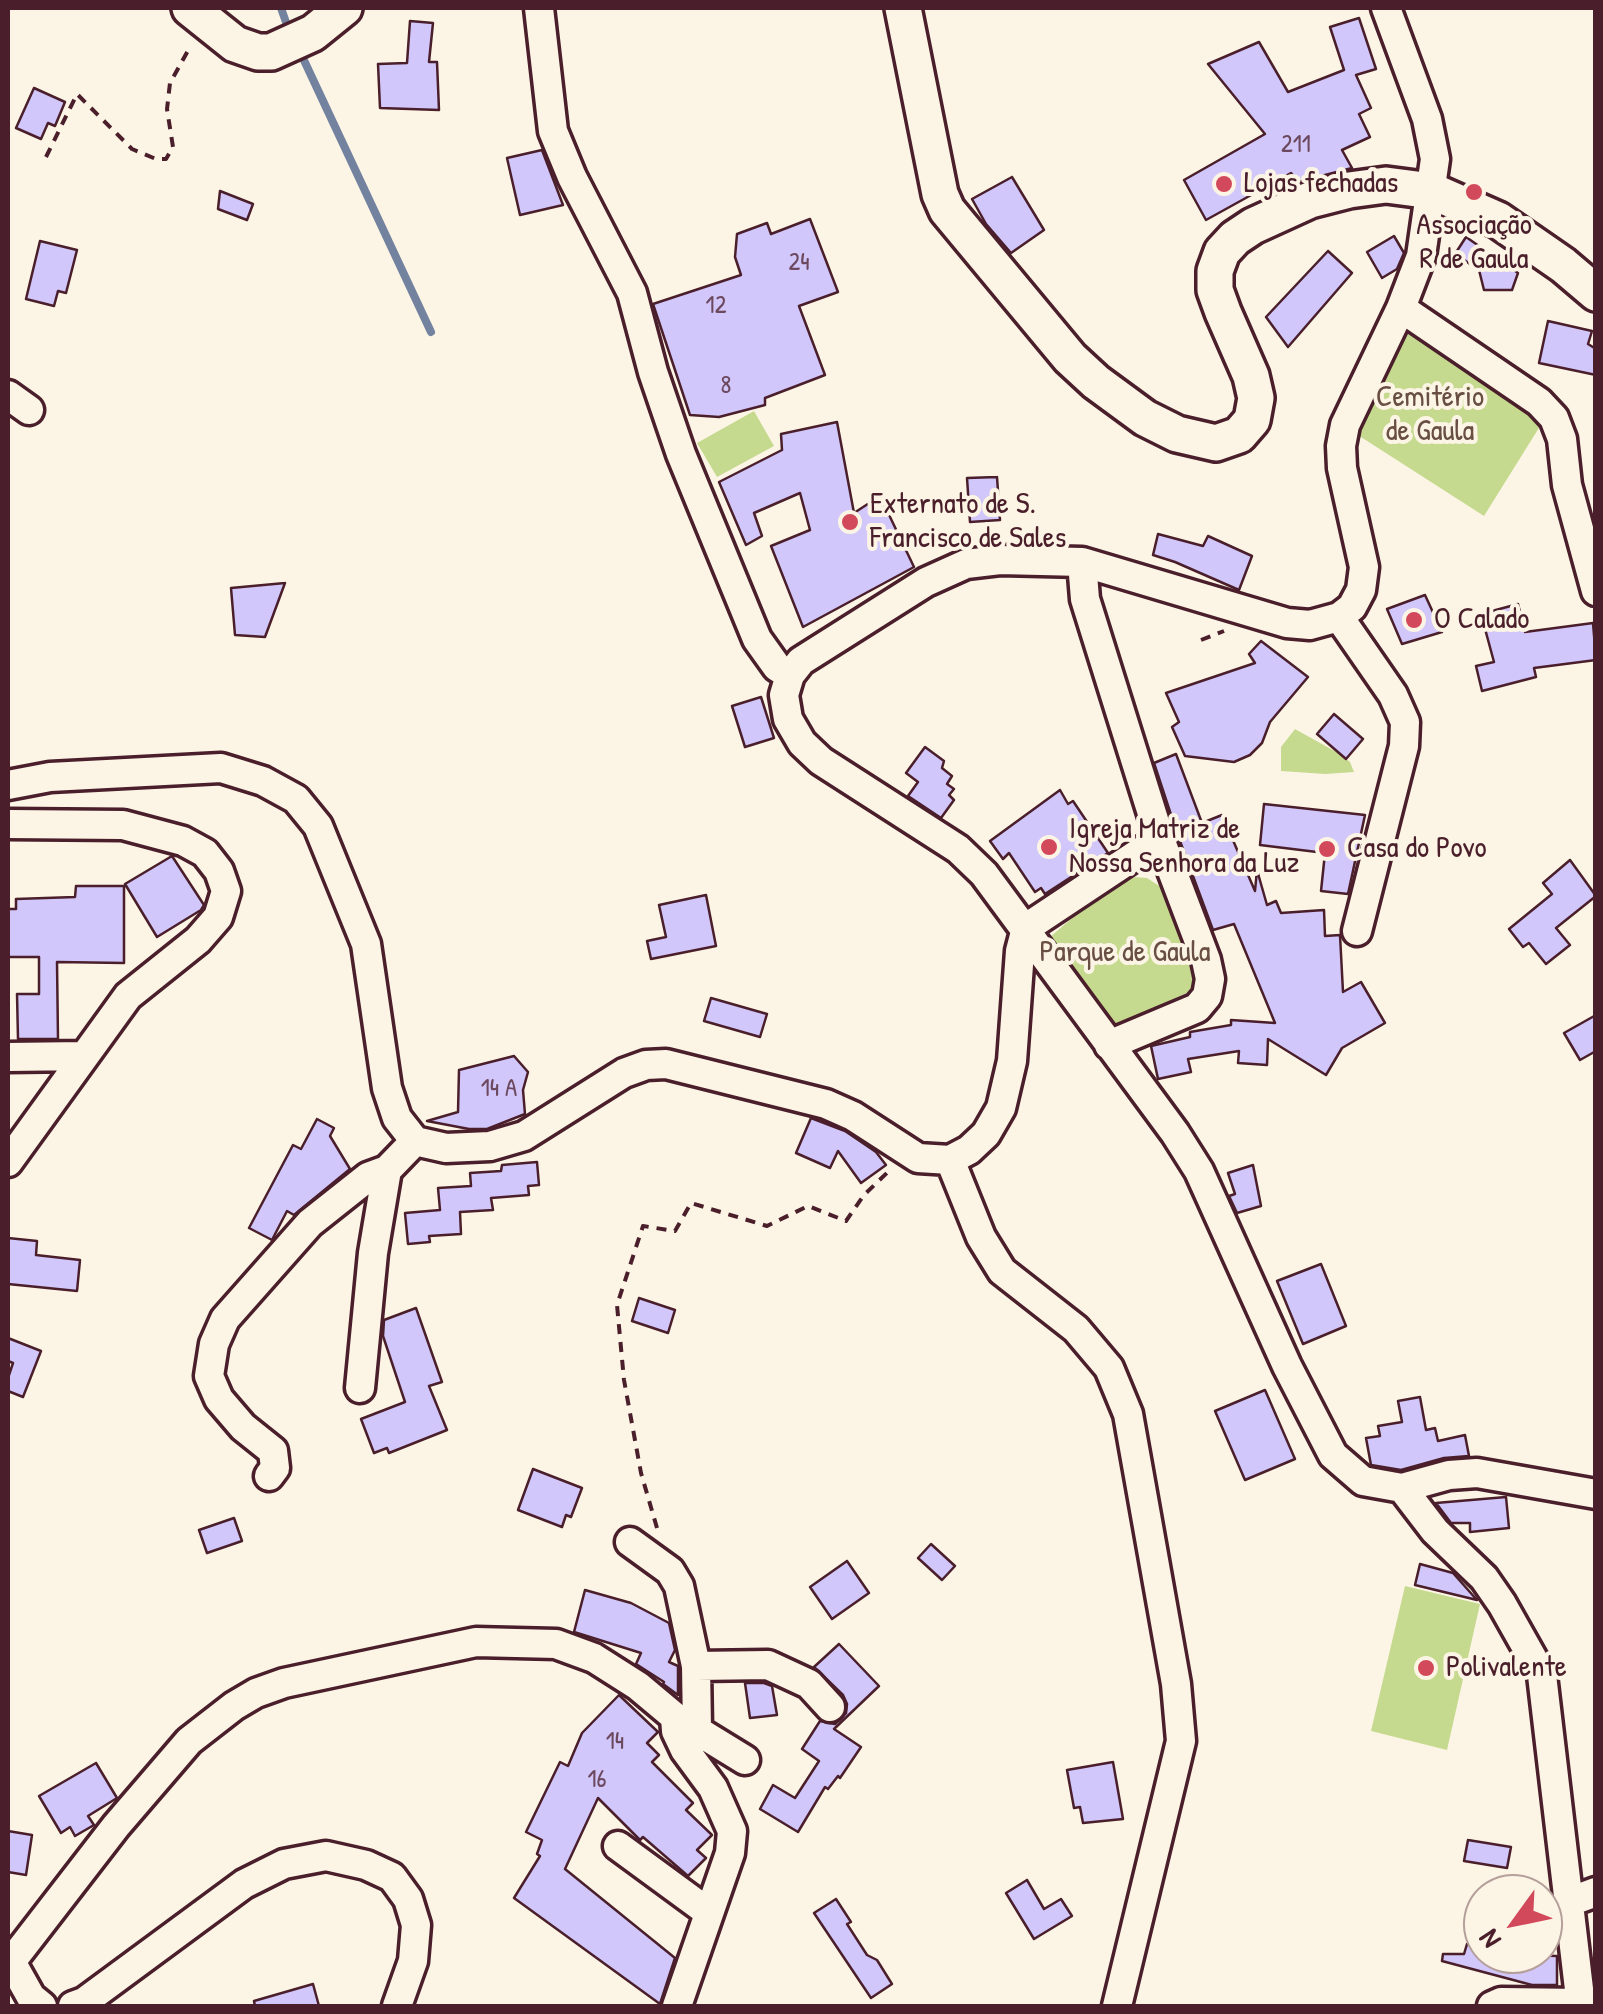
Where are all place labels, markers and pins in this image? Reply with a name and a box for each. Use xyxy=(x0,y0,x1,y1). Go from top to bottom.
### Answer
place label: Lojas fechadas xyxy=(1244,166,1398,202)
marker: Lojas fechadas xyxy=(1213,173,1235,195)
marker: Associação R de Gaula xyxy=(1463,181,1485,203)
place label: Associação R de Gaula xyxy=(1416,208,1532,278)
place label: Externato de S. Francisco de Sales xyxy=(870,487,1066,558)
marker: Externato de S. Francisco de Sales xyxy=(839,511,861,533)
place label: O Calado xyxy=(1434,602,1529,638)
marker: O Calado xyxy=(1403,609,1425,631)
place label: Igreja Matriz de Nossa Senhora da Luz xyxy=(1069,812,1299,882)
place label: Casa do Povo xyxy=(1347,831,1487,867)
marker: Igreja Matriz de Nossa Senhora da Luz xyxy=(1038,836,1060,858)
marker: Casa do Povo xyxy=(1316,838,1338,860)
place label: Polivalente xyxy=(1446,1650,1567,1686)
marker: Polivalente xyxy=(1415,1657,1437,1679)

